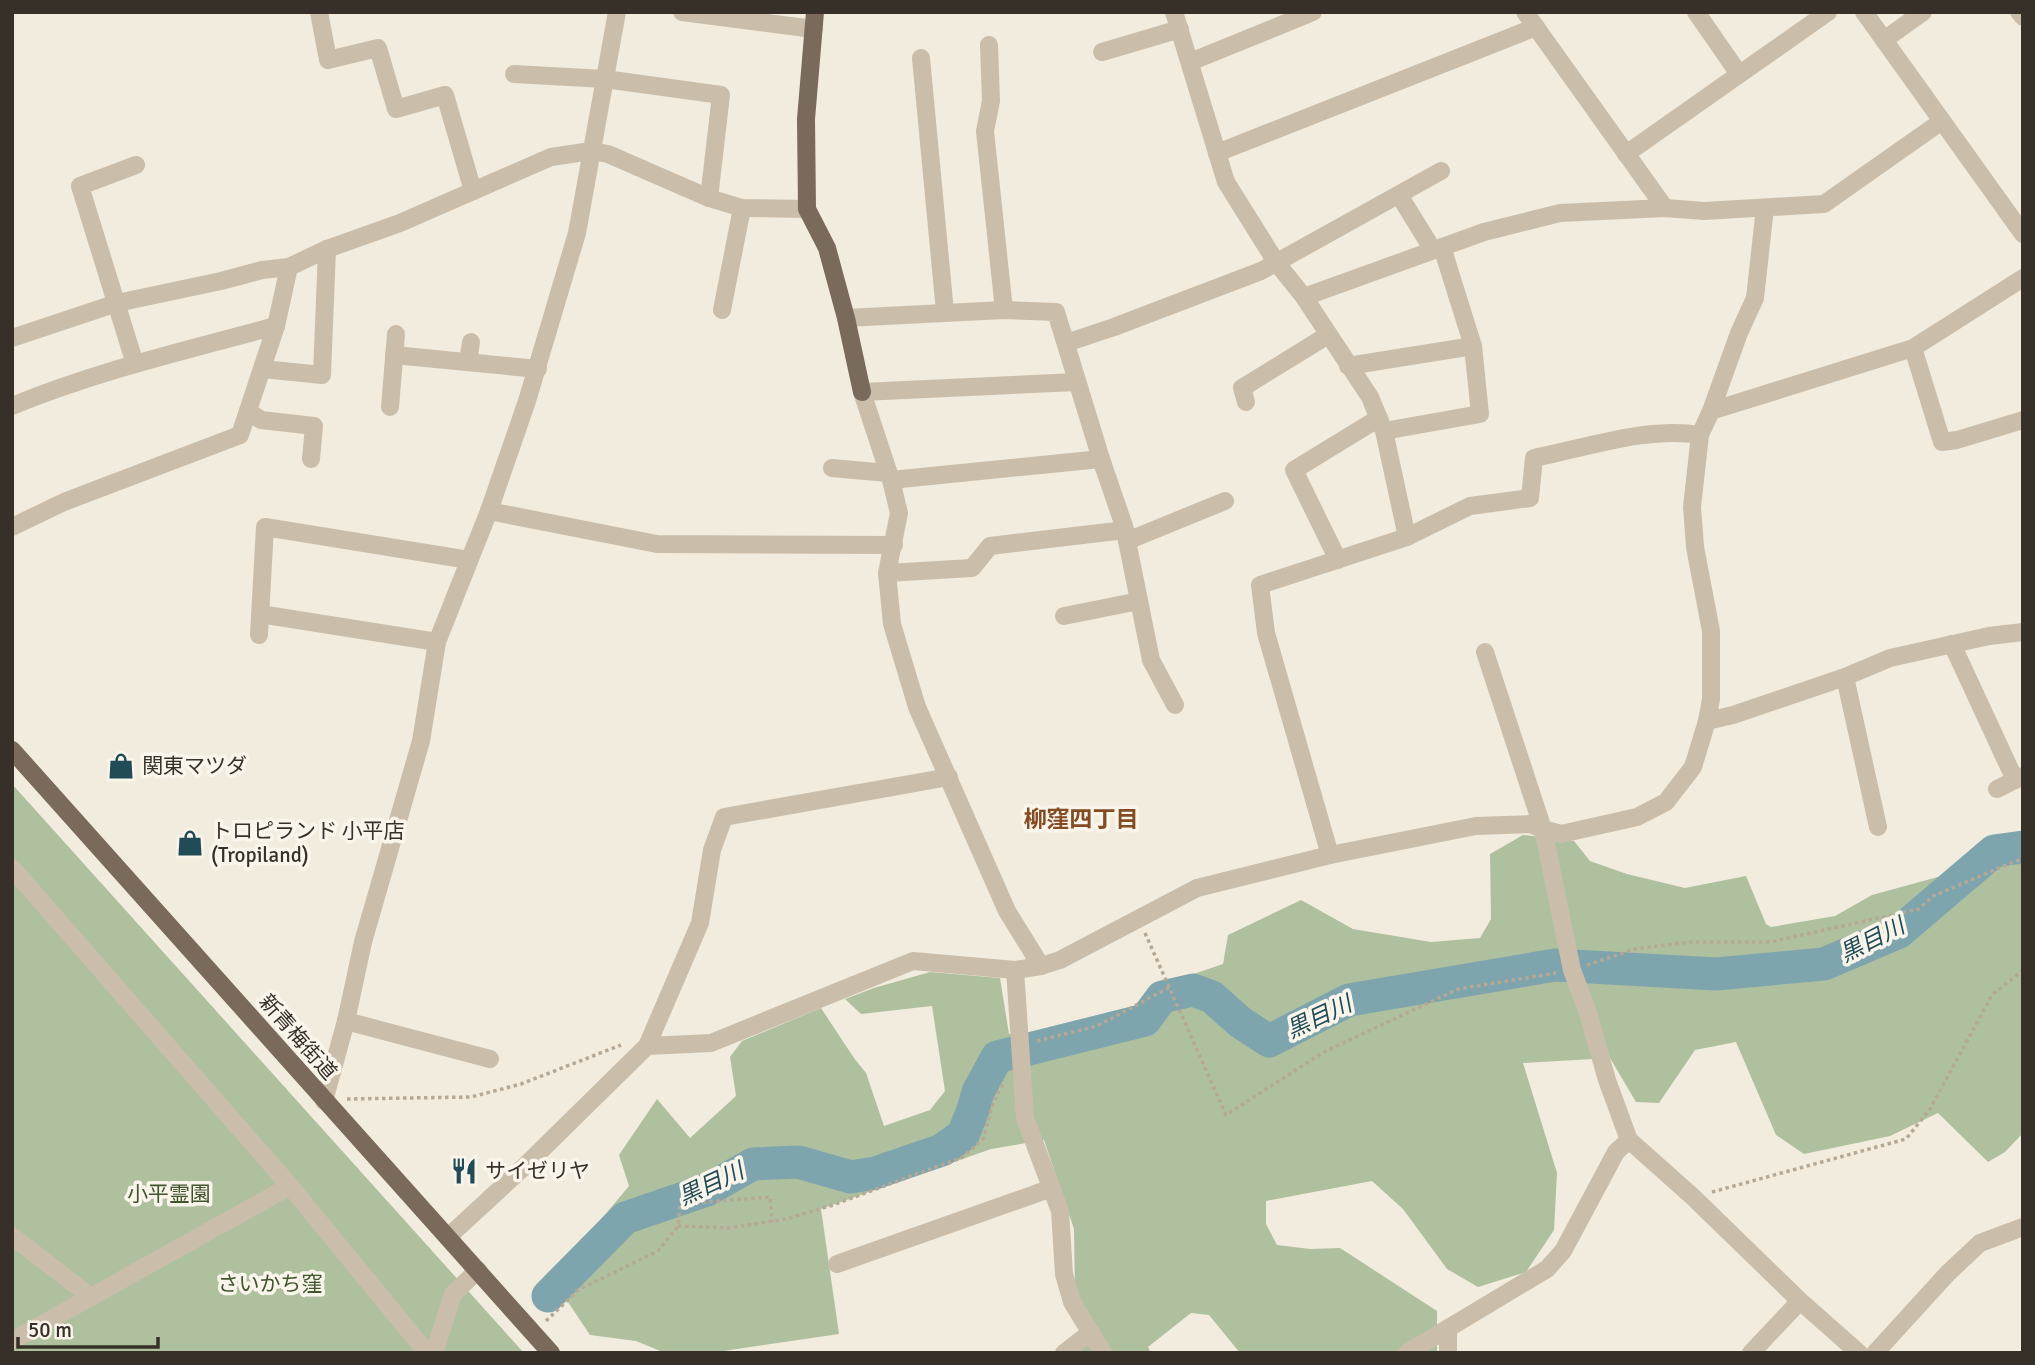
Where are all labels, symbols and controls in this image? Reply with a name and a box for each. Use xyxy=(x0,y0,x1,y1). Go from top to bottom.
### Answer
shop icon: 関東マツダ xyxy=(106,751,136,781)
place label: 関東マツダ xyxy=(142,753,247,779)
district label: 柳窪四丁目 xyxy=(1024,805,1139,834)
place label: トロピランド 小平店 (Tropiland) xyxy=(211,818,405,868)
shop icon: トロピランド 小平店 (Tropiland) xyxy=(175,828,205,858)
water label: 黒目川 xyxy=(1835,910,1912,969)
water label: 黒目川 xyxy=(1282,988,1359,1045)
street label: 新青梅街道 xyxy=(254,989,342,1085)
water label: 黒目川 xyxy=(674,1155,751,1212)
restaurant icon: サイゼリヤ xyxy=(449,1156,479,1186)
place label: サイゼリヤ xyxy=(485,1158,590,1184)
park label: 小平霊園 xyxy=(127,1181,211,1207)
park label: さいかち窪 xyxy=(218,1271,323,1297)
scale bar xyxy=(18,1306,158,1350)
text: 50 m xyxy=(28,1317,72,1343)

